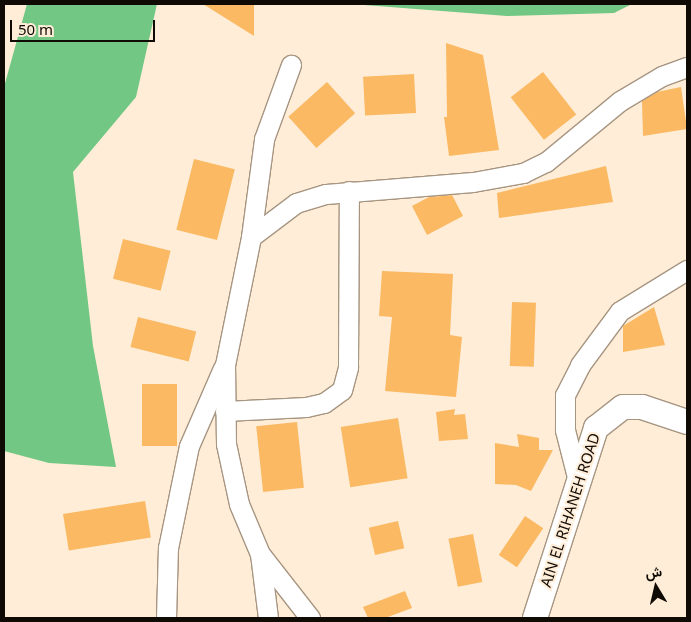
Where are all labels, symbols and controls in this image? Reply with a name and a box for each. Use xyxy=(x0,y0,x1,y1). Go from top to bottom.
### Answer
scale bar xyxy=(12,10,158,42)
text: 50 m xyxy=(18,19,53,39)
street label: AIN EL RIHANEH ROAD xyxy=(537,431,603,589)
text: ش xyxy=(644,561,663,582)
north arrow xyxy=(631,562,681,612)

